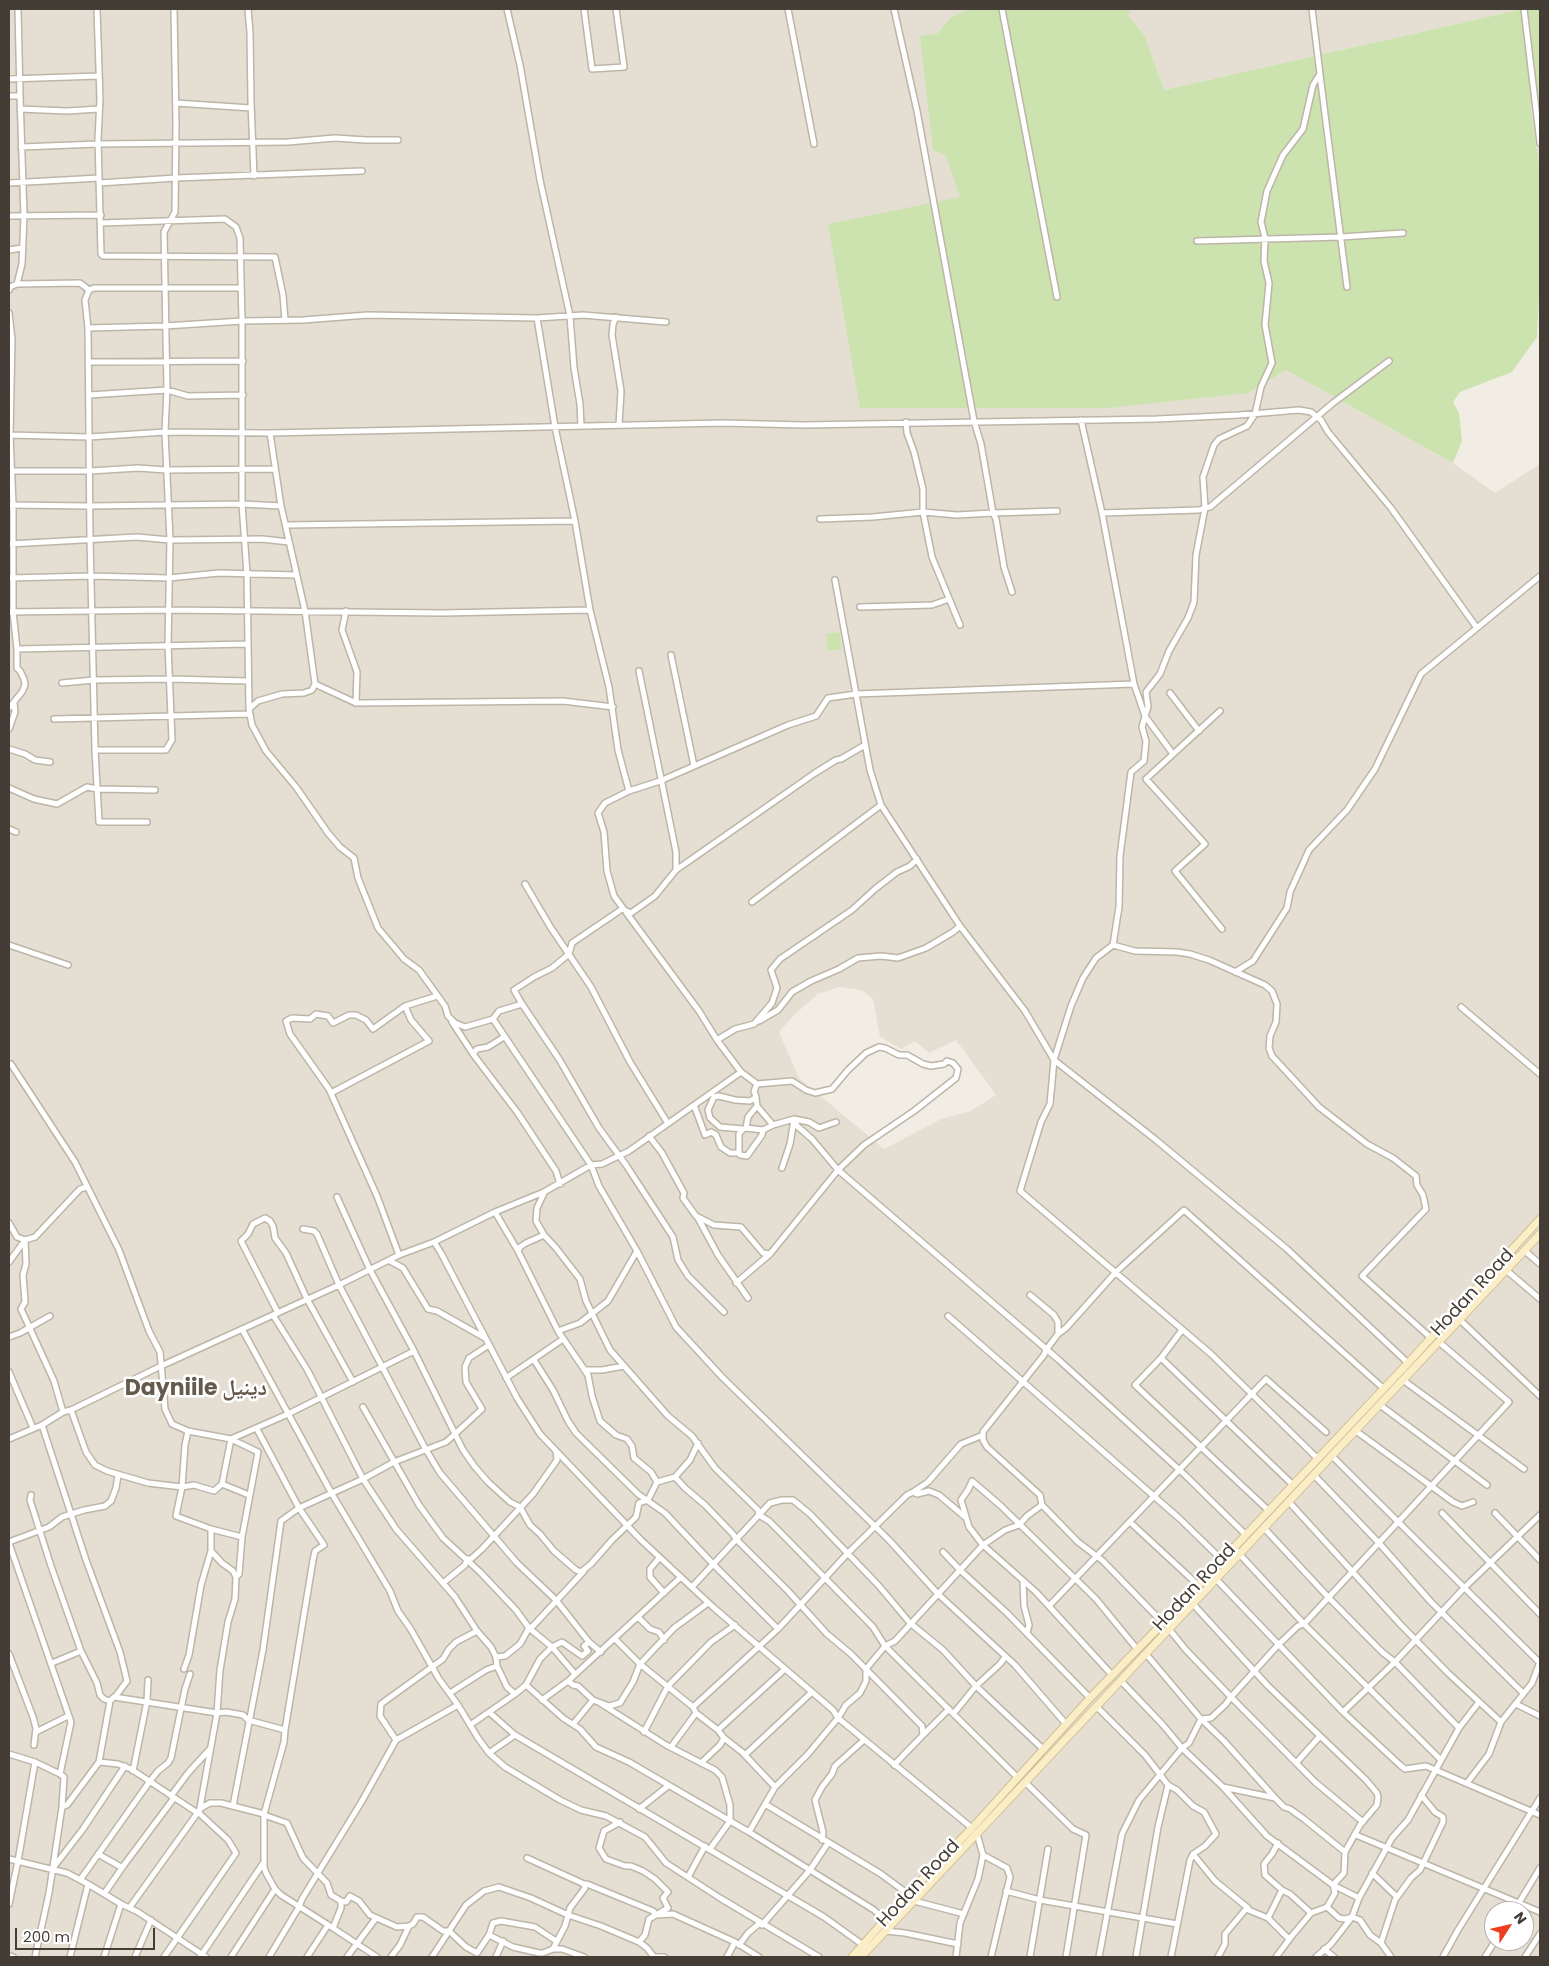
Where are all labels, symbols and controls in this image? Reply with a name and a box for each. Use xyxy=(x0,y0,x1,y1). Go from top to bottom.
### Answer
street label: Hodan Road xyxy=(1427,1245,1519,1341)
district label: Dayniile دينيل xyxy=(125,1376,267,1402)
street label: Hodan Road xyxy=(1149,1540,1241,1636)
street label: Hodan Road xyxy=(873,1836,965,1932)
north arrow xyxy=(1484,1901,1534,1951)
text: N xyxy=(1509,1908,1532,1928)
scale bar xyxy=(18,1918,158,1950)
text: 200 m xyxy=(23,1926,70,1947)

